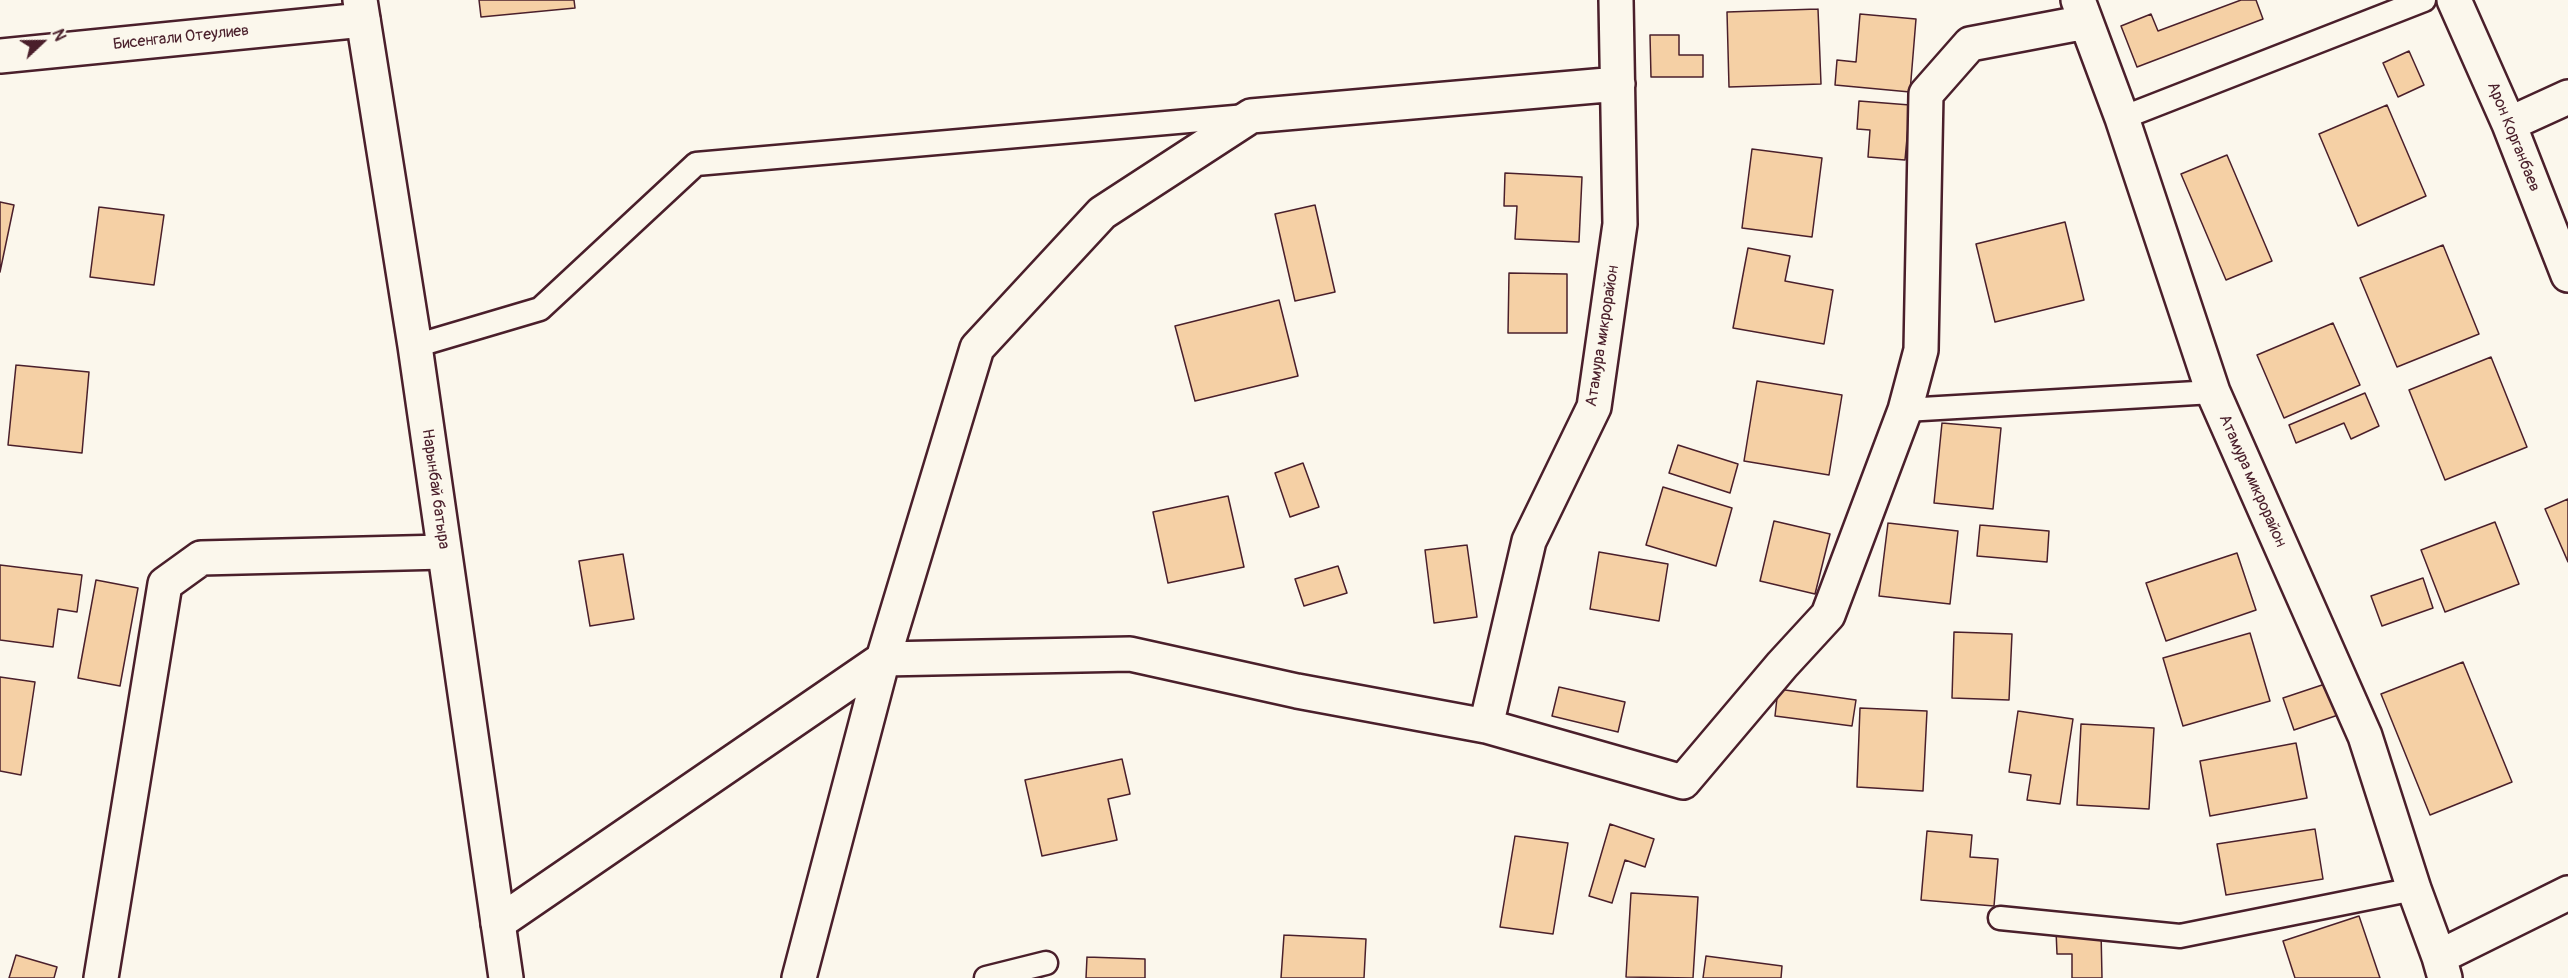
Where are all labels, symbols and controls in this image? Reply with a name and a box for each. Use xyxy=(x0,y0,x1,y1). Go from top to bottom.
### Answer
north arrow xyxy=(12,12,72,72)
street label: Бисенгали Отеулиев xyxy=(112,21,250,55)
text: N xyxy=(47,26,70,44)
street label: Арон Корганбаев xyxy=(2482,79,2544,195)
street label: Атамура микрорайон xyxy=(1582,264,1624,408)
street label: Атамура микрорайон xyxy=(2214,412,2290,550)
street label: Нарынбай батыра xyxy=(417,428,453,550)

